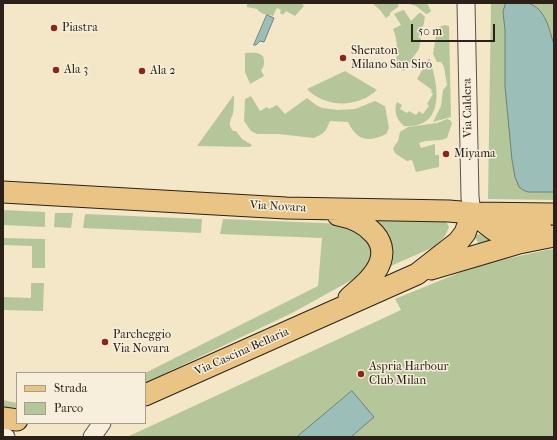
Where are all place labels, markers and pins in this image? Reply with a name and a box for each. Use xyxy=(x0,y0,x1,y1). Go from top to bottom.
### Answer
place label: Piastra xyxy=(62,21,98,35)
marker: Piastra xyxy=(49,23,59,33)
place label: Sheraton Milano San Siro xyxy=(351,44,432,72)
marker: Sheraton Milano San Siro xyxy=(338,53,348,63)
place label: Ala 3 xyxy=(64,63,88,77)
place label: Ala 2 xyxy=(150,64,175,78)
marker: Ala 3 xyxy=(51,65,61,75)
marker: Ala 2 xyxy=(137,66,147,76)
place label: Miyama xyxy=(454,147,496,161)
marker: Miyama xyxy=(441,149,451,159)
place label: Parcheggio Via Novara xyxy=(113,328,171,356)
marker: Parcheggio Via Novara xyxy=(100,337,110,347)
place label: Aspria Harbour Club Milan xyxy=(369,360,449,388)
marker: Aspria Harbour Club Milan xyxy=(356,369,366,379)

